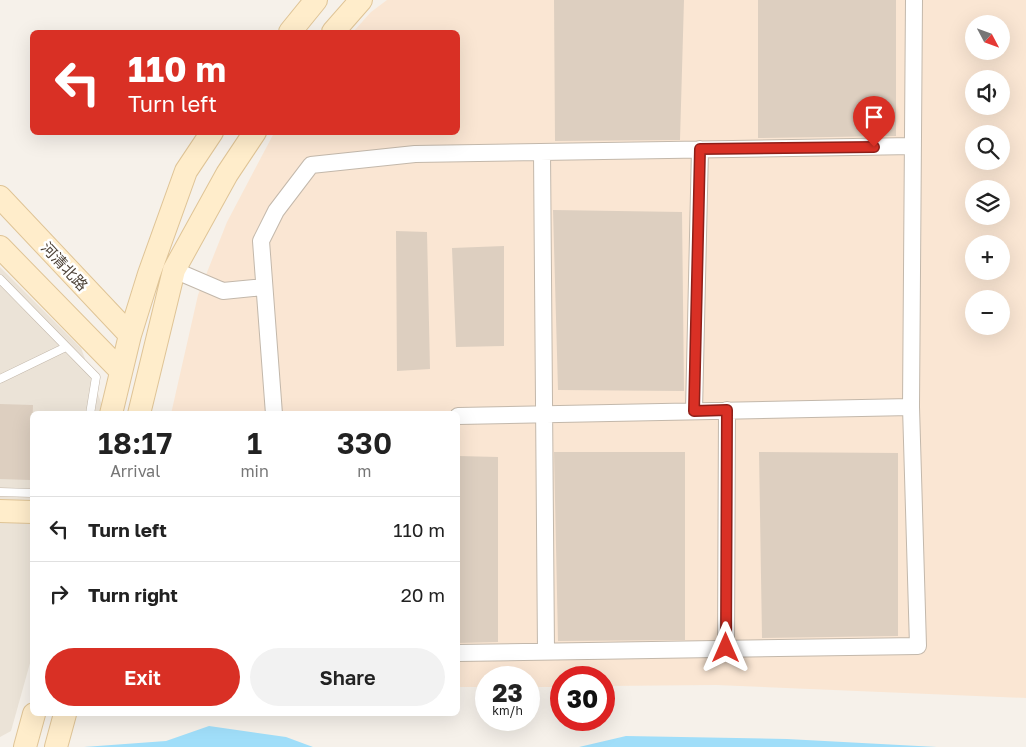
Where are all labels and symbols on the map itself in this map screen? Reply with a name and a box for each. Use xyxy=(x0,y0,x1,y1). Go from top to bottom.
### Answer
north arrow xyxy=(965,15,1010,60)
pin xyxy=(853,96,895,147)
street label: 河清北路 xyxy=(38,238,92,294)
position arrow xyxy=(699,621,751,673)
speed limit sign: 30 xyxy=(550,666,615,731)

